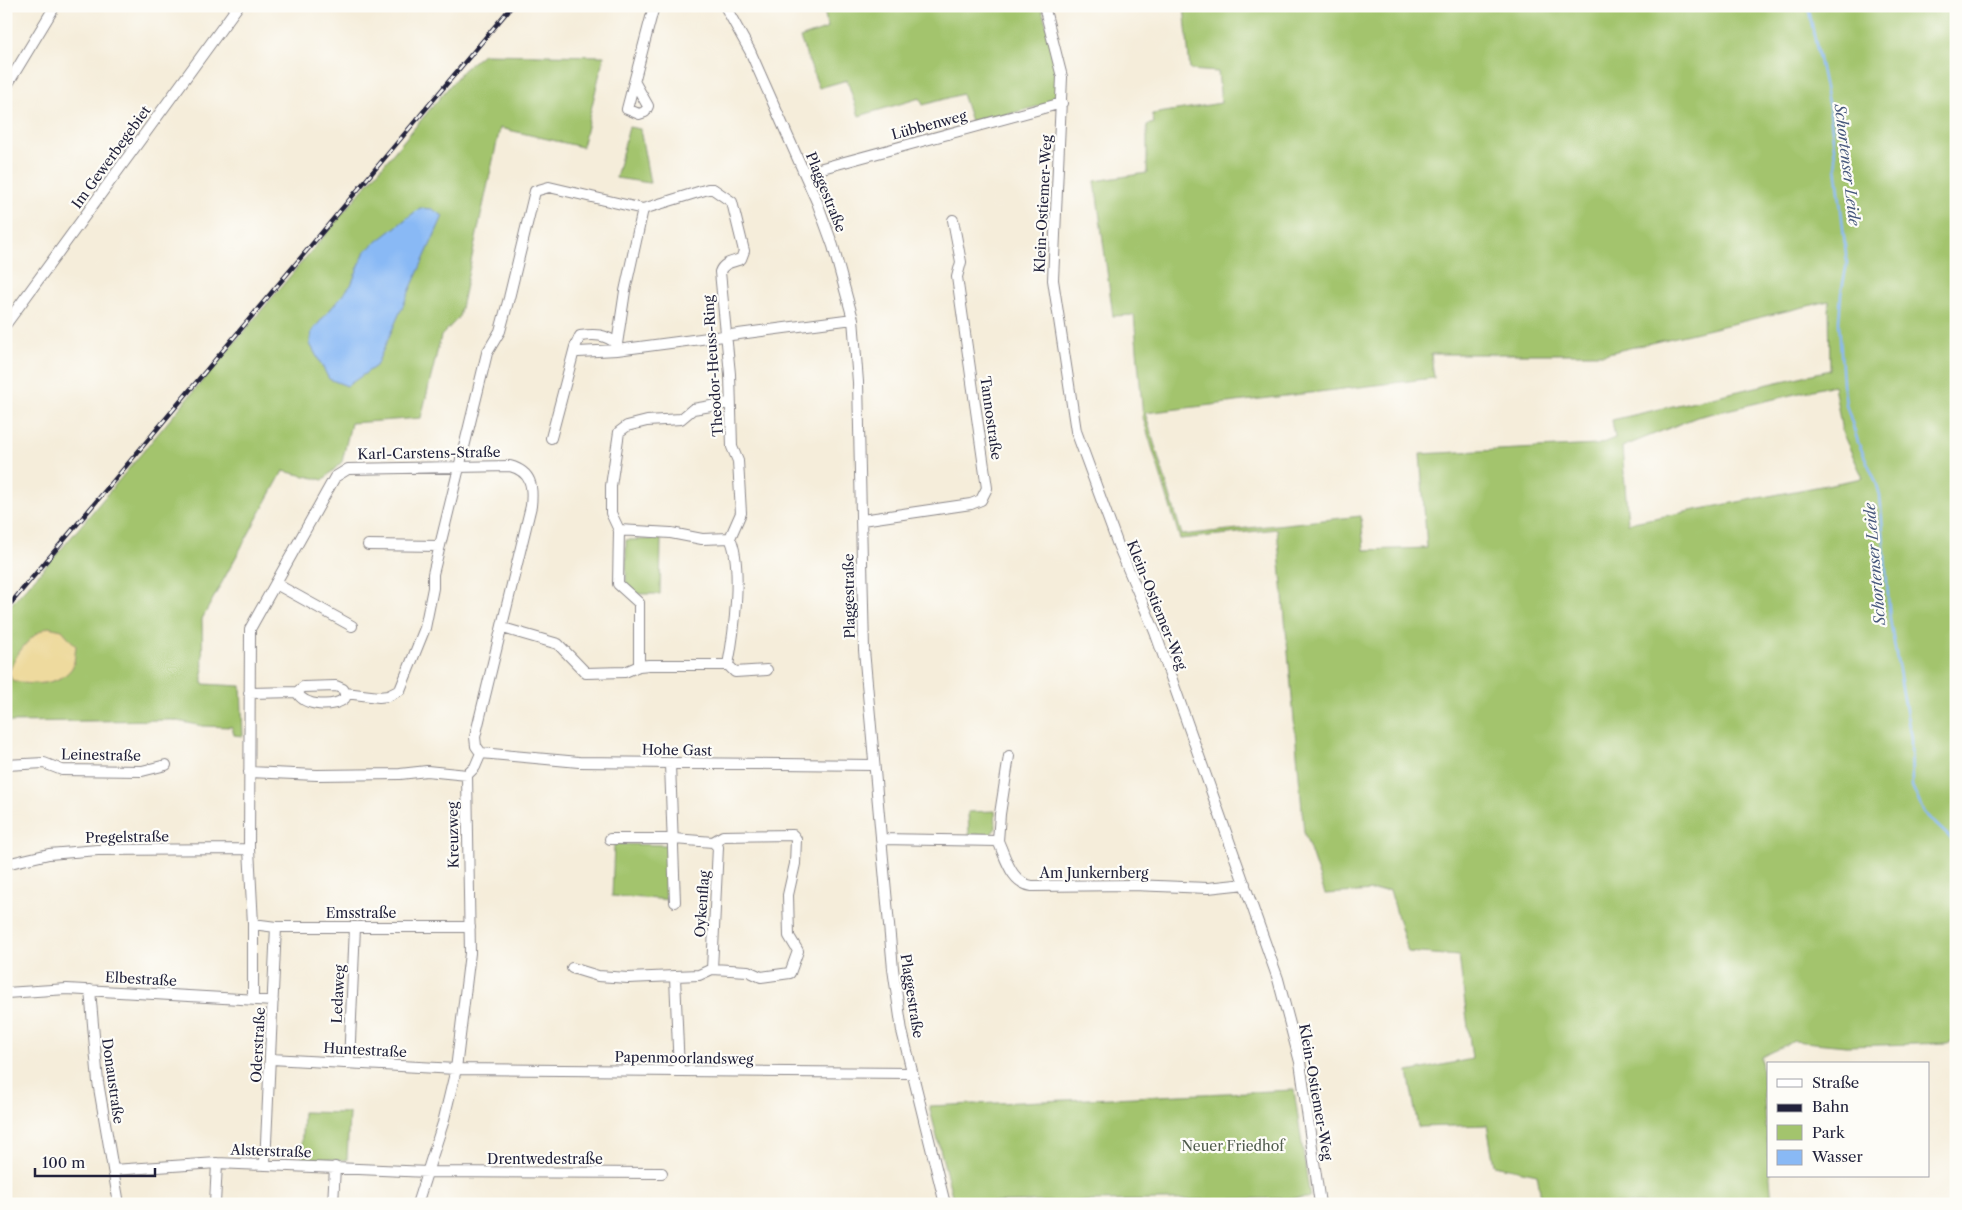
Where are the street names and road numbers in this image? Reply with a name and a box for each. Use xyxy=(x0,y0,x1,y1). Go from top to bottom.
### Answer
street label: Im Gewerbegebiet xyxy=(68,102,154,212)
street label: Lübbenweg xyxy=(889,106,969,144)
street label: Klein-Ostiemer-Weg xyxy=(1030,134,1056,274)
street label: Plaggestraße xyxy=(802,149,850,235)
street label: Theodor-Heuss-Ring xyxy=(699,294,727,437)
street label: Tannostraße xyxy=(976,375,1006,461)
street label: Karl-Carstens-Straße xyxy=(357,443,501,463)
street label: Klein-Ostiemer-Weg xyxy=(1123,537,1191,673)
street label: Plaggestraße xyxy=(839,553,859,639)
street label: Hohe Gast xyxy=(642,740,712,760)
street label: Leinestraße xyxy=(61,745,141,765)
street label: Kreuzweg xyxy=(443,801,463,869)
street label: Pregelstraße xyxy=(85,827,169,847)
street label: Am Junkernberg xyxy=(1039,864,1149,882)
street label: Oykenflag xyxy=(691,869,713,938)
street label: Emsstraße xyxy=(326,904,396,922)
street label: Plaggestraße xyxy=(896,953,928,1040)
street label: Ledaweg xyxy=(327,963,349,1024)
street label: Elbestraße xyxy=(105,968,177,990)
street label: Oderstraße xyxy=(247,1007,269,1083)
street label: Klein-Ostiemer-Weg xyxy=(1295,1022,1337,1162)
street label: Donaustraße xyxy=(98,1037,128,1125)
street label: Huntestraße xyxy=(323,1039,407,1061)
street label: Papenmoorlandsweg xyxy=(614,1048,754,1068)
street label: Alsterstraße xyxy=(229,1141,312,1161)
street label: Drentwedestraße xyxy=(487,1150,603,1168)

